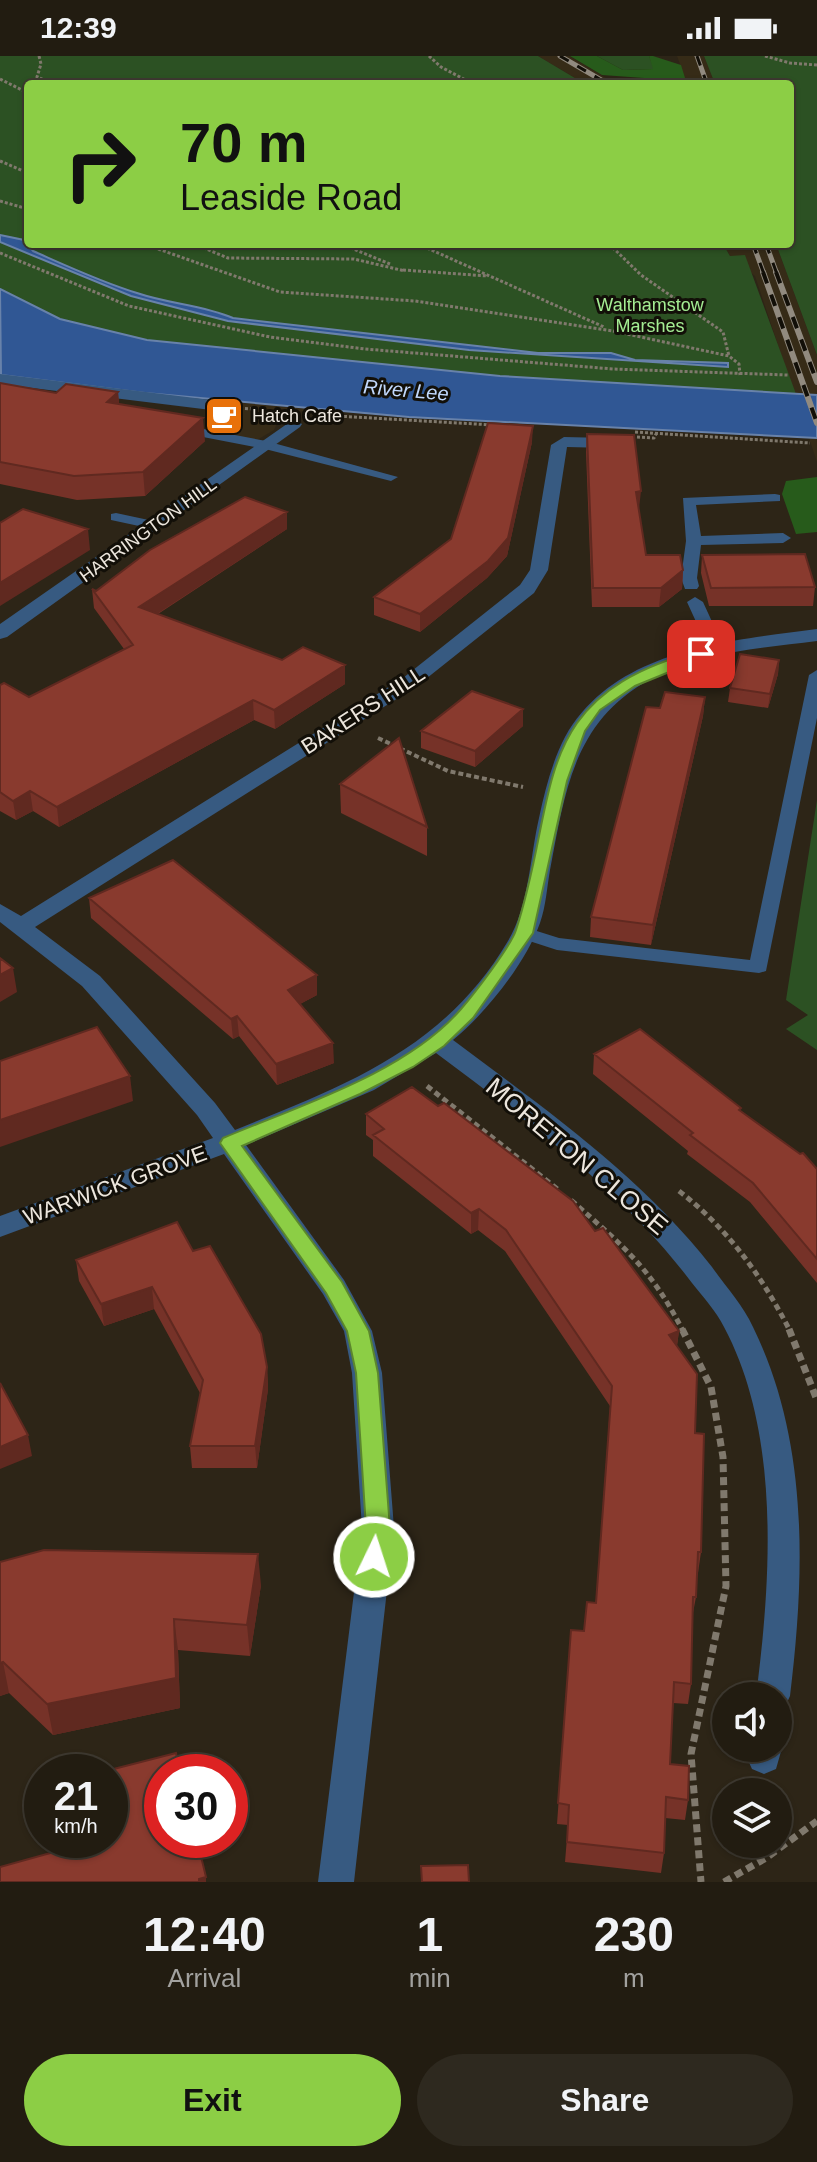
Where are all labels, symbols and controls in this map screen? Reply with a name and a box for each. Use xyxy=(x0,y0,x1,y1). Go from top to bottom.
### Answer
text: 12:39 xyxy=(40,11,117,44)
text: 70 m xyxy=(180,111,308,174)
icon: right xyxy=(48,112,152,216)
text: Leaside Road xyxy=(180,177,402,218)
park label: Walthamstow Marshes xyxy=(596,295,705,336)
water label: River Lee xyxy=(362,375,450,405)
cafe icon: Hatch Cafe xyxy=(203,395,245,437)
place label: Hatch Cafe xyxy=(252,406,342,426)
street label: HARRINGTON HILL xyxy=(76,474,220,586)
pin xyxy=(667,620,735,688)
icon: arrive xyxy=(679,632,723,676)
street label: BAKERS HILL xyxy=(297,661,429,759)
street label: MORETON CLOSE xyxy=(480,1071,674,1241)
street label: WARWICK GROVE xyxy=(20,1140,210,1230)
position arrow xyxy=(332,1515,416,1599)
map controls xyxy=(712,1682,792,1858)
button: sound xyxy=(712,1682,792,1762)
speed limit sign: 30 xyxy=(144,1754,248,1858)
text: 21 xyxy=(54,1774,98,1818)
button: layers xyxy=(712,1778,792,1858)
text: km/h xyxy=(54,1815,98,1837)
text: 12:40 xyxy=(143,1908,266,1961)
text: 1 xyxy=(416,1908,443,1961)
text: 230 xyxy=(594,1908,674,1961)
text: Arrival xyxy=(168,1963,241,1993)
text: min xyxy=(409,1963,451,1993)
text: m xyxy=(623,1963,645,1993)
button: Exit xyxy=(24,2054,401,2146)
button: Share xyxy=(417,2054,793,2146)

